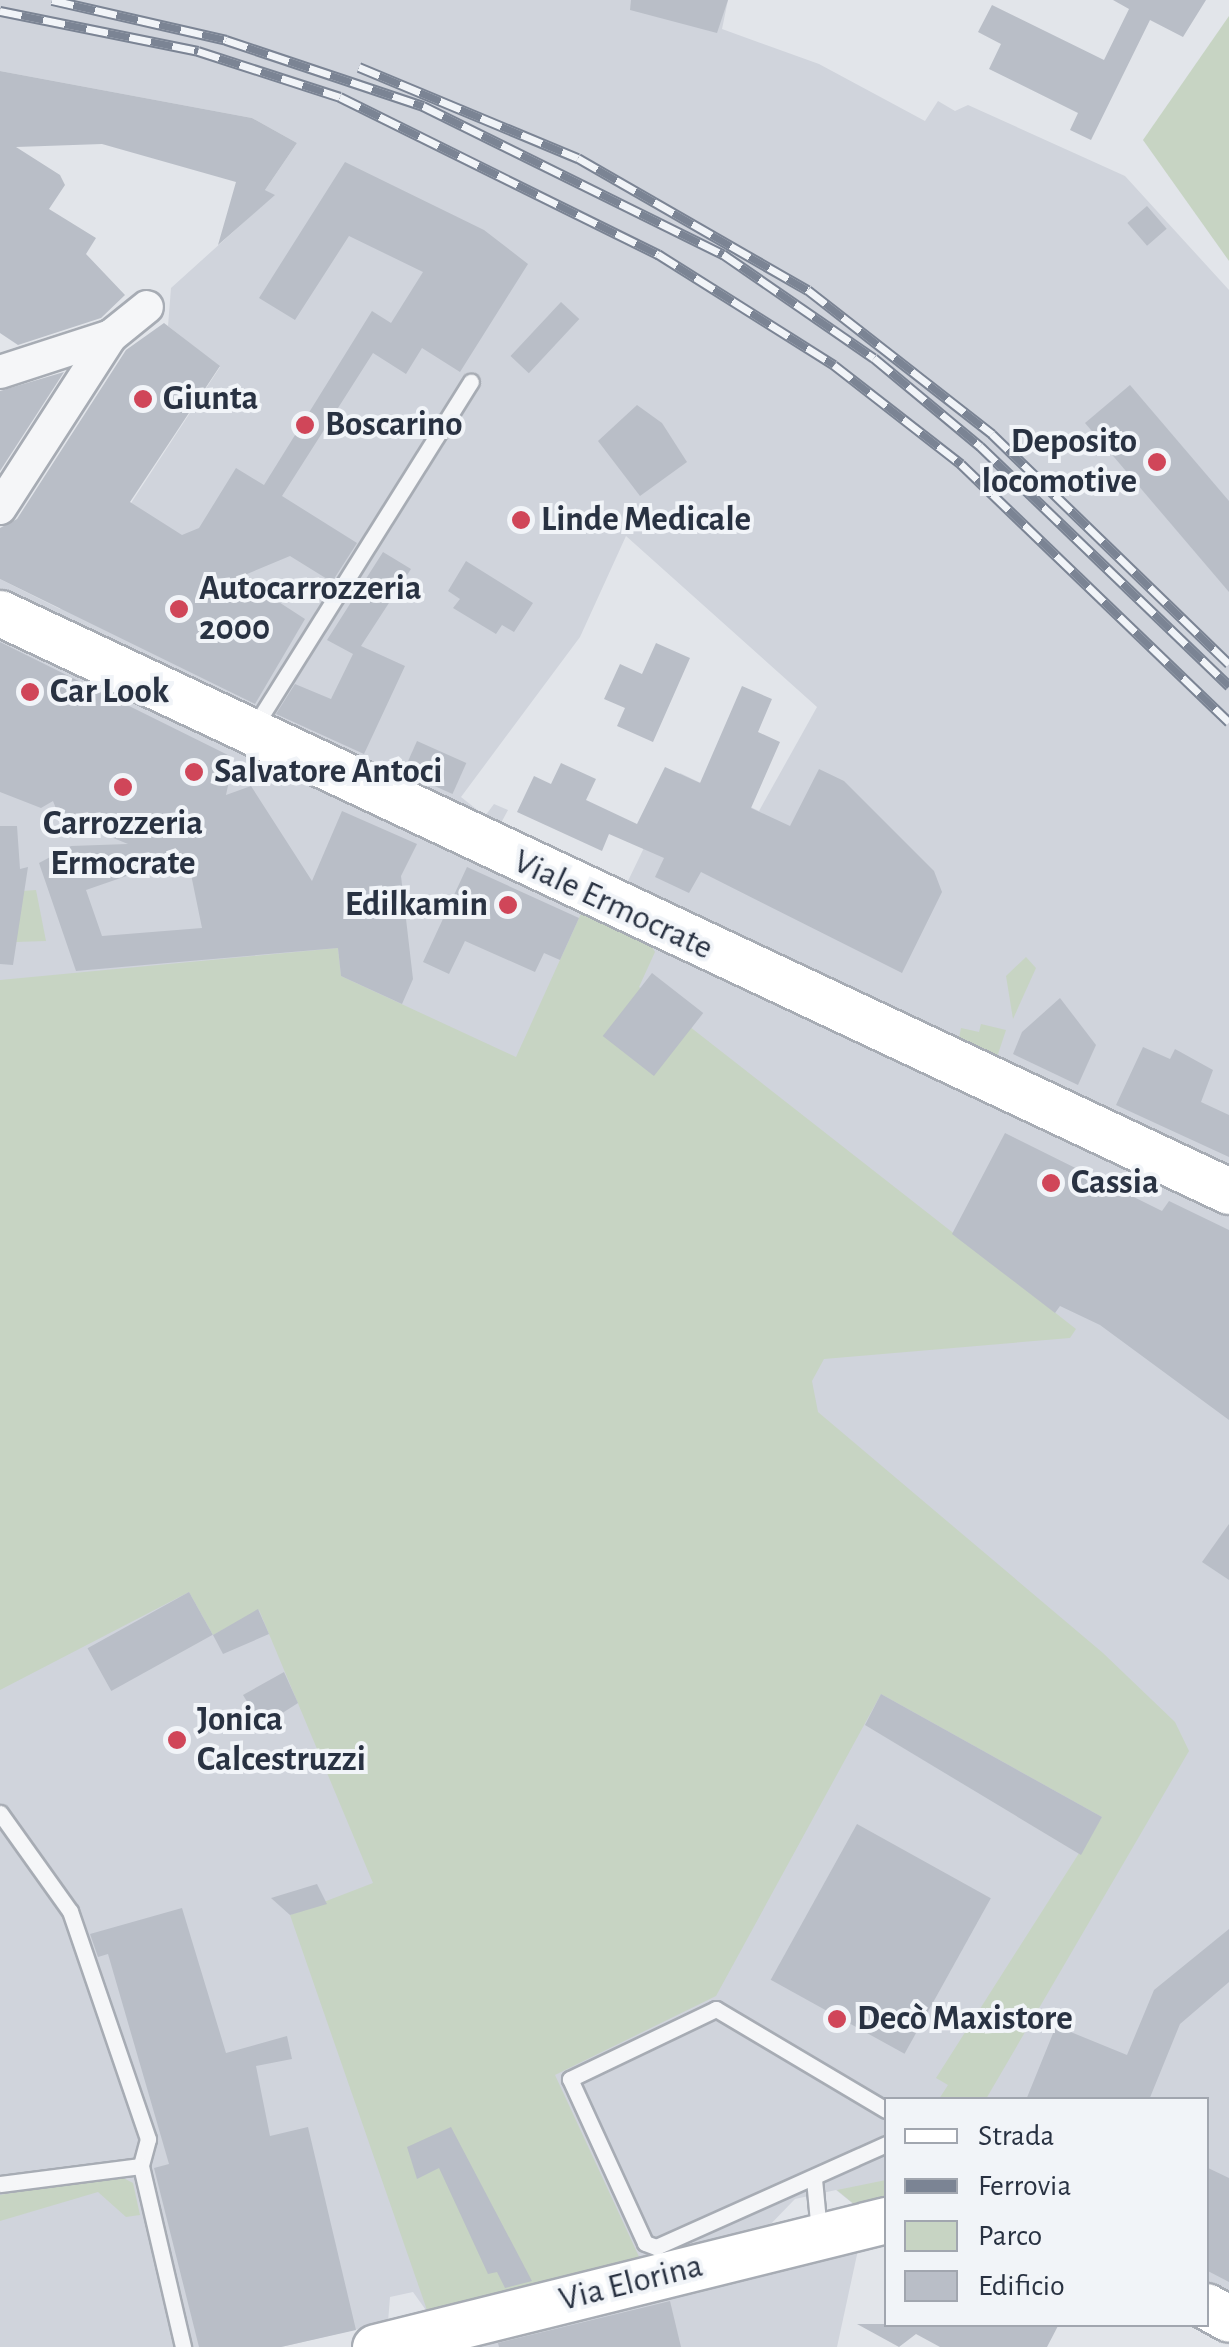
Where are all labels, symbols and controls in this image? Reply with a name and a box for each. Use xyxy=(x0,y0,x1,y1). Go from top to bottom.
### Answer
place label: Giunta xyxy=(163,378,258,420)
marker: Giunta xyxy=(132,388,154,410)
place label: Boscarino xyxy=(325,404,463,446)
marker: Boscarino xyxy=(294,414,316,436)
place label: Deposito locomotive xyxy=(982,421,1137,503)
marker: Deposito locomotive xyxy=(1146,451,1168,473)
place label: Linde Medicale xyxy=(541,499,751,541)
marker: Linde Medicale xyxy=(510,509,532,531)
place label: Autocarrozzeria 2000 xyxy=(199,568,422,650)
marker: Autocarrozzeria 2000 xyxy=(168,598,190,620)
place label: Car Look xyxy=(50,671,169,713)
marker: Car Look xyxy=(19,681,41,703)
place label: Salvatore Antoci xyxy=(214,751,442,793)
marker: Salvatore Antoci xyxy=(183,761,205,783)
marker: Carrozzeria Ermocrate xyxy=(112,776,134,798)
place label: Carrozzeria Ermocrate xyxy=(43,803,203,885)
street label: Viale Ermocrate xyxy=(507,841,719,969)
place label: Edilkamin xyxy=(345,884,488,926)
marker: Edilkamin xyxy=(497,894,519,916)
place label: Cassia xyxy=(1071,1162,1159,1204)
marker: Cassia xyxy=(1040,1172,1062,1194)
place label: Jonica Calcestruzzi xyxy=(197,1699,366,1781)
marker: Jonica Calcestruzzi xyxy=(166,1729,188,1751)
place label: Decò Maxistore xyxy=(857,1998,1073,2040)
marker: Decò Maxistore xyxy=(826,2008,848,2030)
legend xyxy=(884,2097,1209,2327)
text: Strada xyxy=(978,2121,1054,2151)
text: Ferrovia xyxy=(978,2171,1071,2201)
text: Parco xyxy=(978,2221,1042,2251)
street label: Via Elorina xyxy=(555,2245,707,2321)
text: Edificio xyxy=(978,2271,1065,2301)

